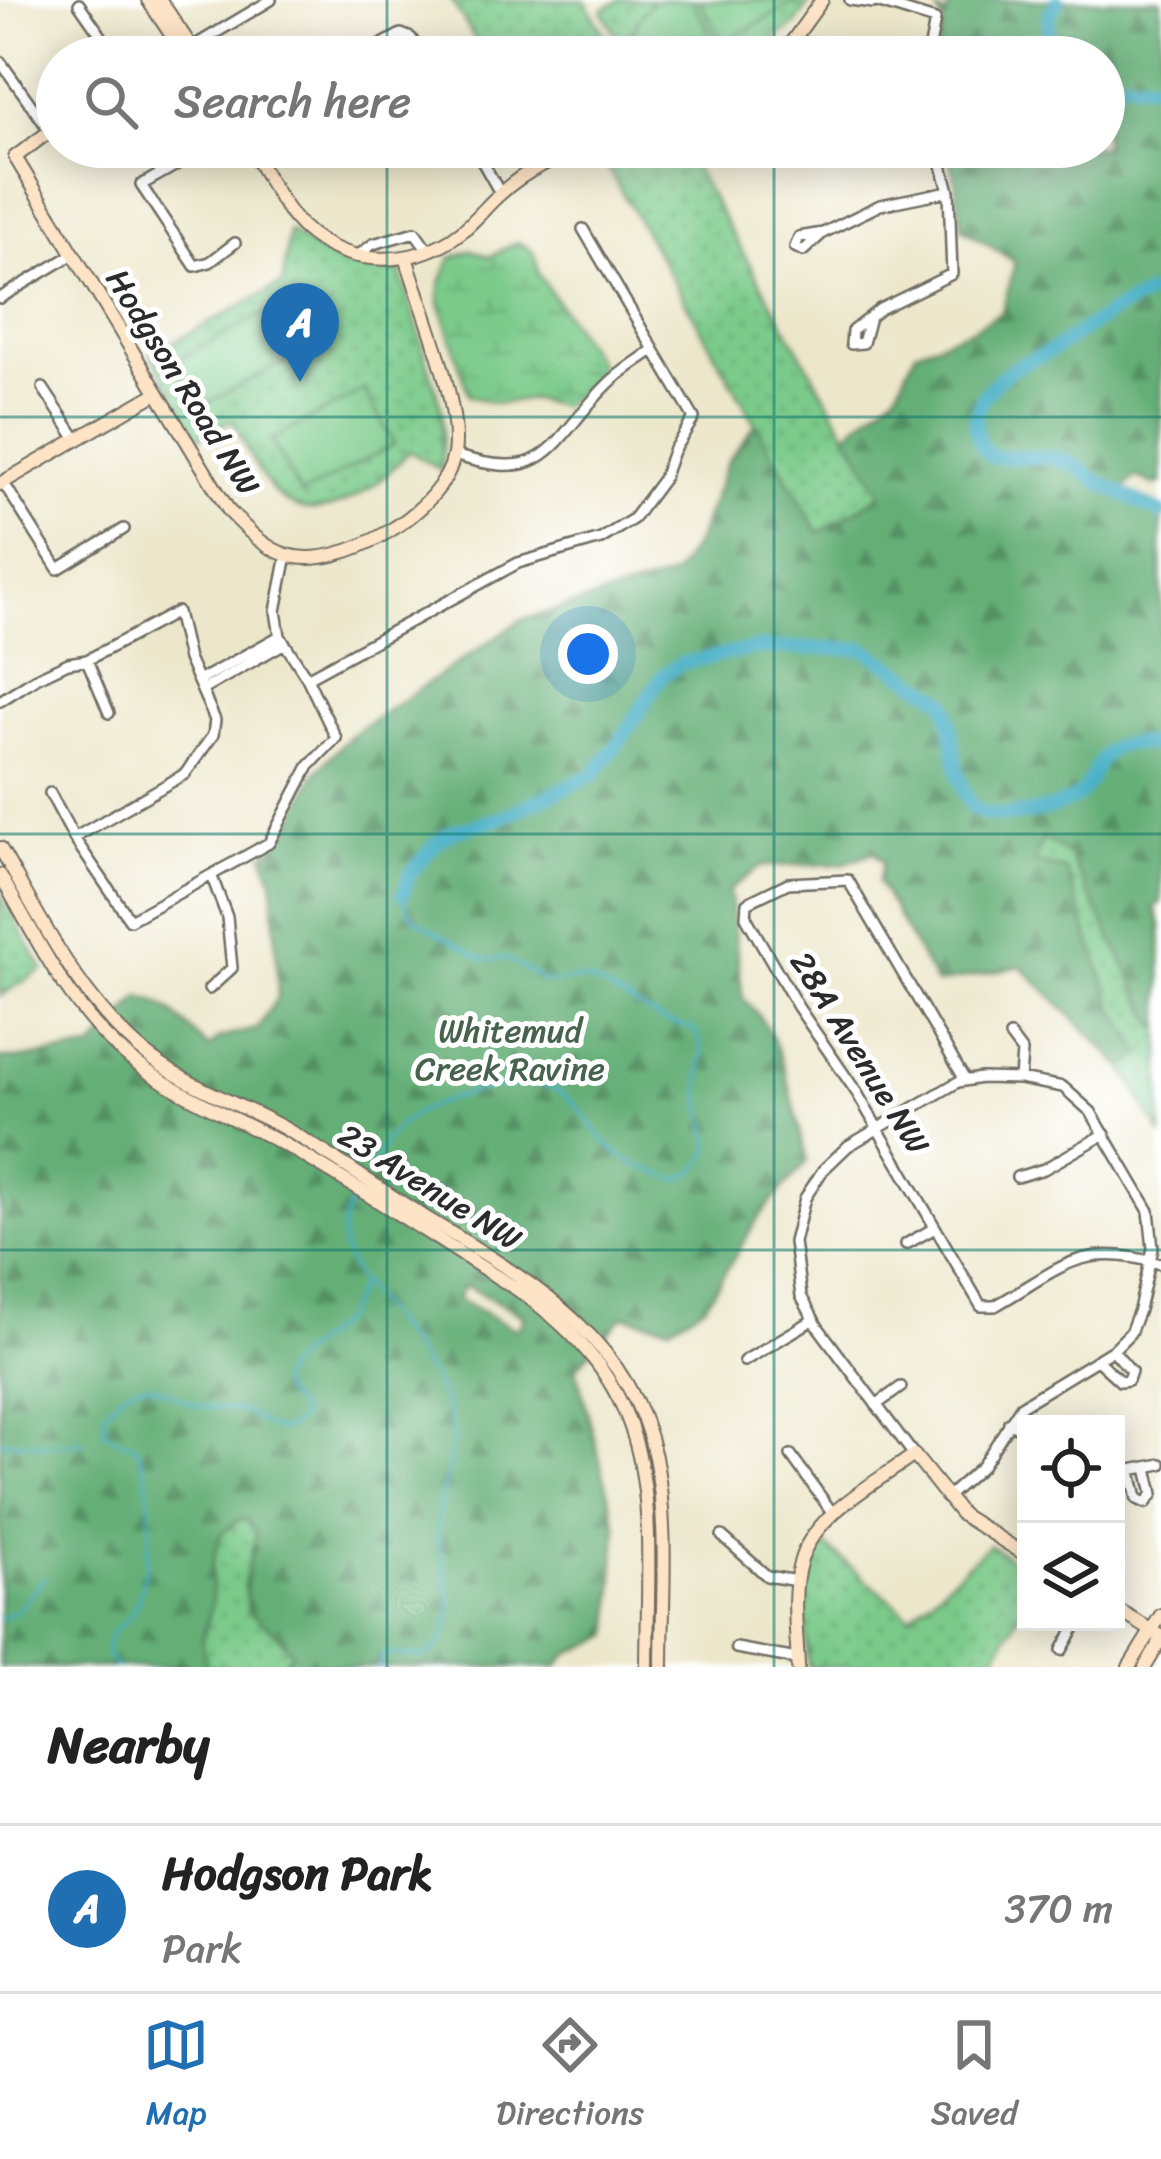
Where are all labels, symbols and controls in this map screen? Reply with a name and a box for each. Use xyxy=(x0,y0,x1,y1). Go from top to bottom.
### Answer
search box xyxy=(36,36,1125,168)
text: Search here xyxy=(174,62,411,142)
icon: search xyxy=(78,69,144,135)
street label: Hodgson Road NW xyxy=(90,257,276,507)
pin: A xyxy=(261,283,339,382)
your location xyxy=(558,624,618,684)
street label: 28A Avenue NW xyxy=(774,939,946,1167)
park label: Whitemud Creek Ravine xyxy=(415,1002,605,1098)
street label: 23 Avenue NW xyxy=(326,1107,534,1267)
map controls xyxy=(1017,1415,1125,1631)
button: locate xyxy=(1017,1415,1125,1523)
button: layers xyxy=(1017,1523,1125,1631)
text: Nearby xyxy=(48,1700,209,1790)
text: Hodgson Park xyxy=(162,1834,433,1914)
text: A xyxy=(74,1874,100,1943)
text: 370 m xyxy=(1005,1874,1113,1943)
text: Park xyxy=(162,1914,242,1983)
tab: Map xyxy=(143,2012,209,2142)
tab: Directions xyxy=(496,2012,644,2142)
tab: Saved xyxy=(931,2012,1018,2142)

